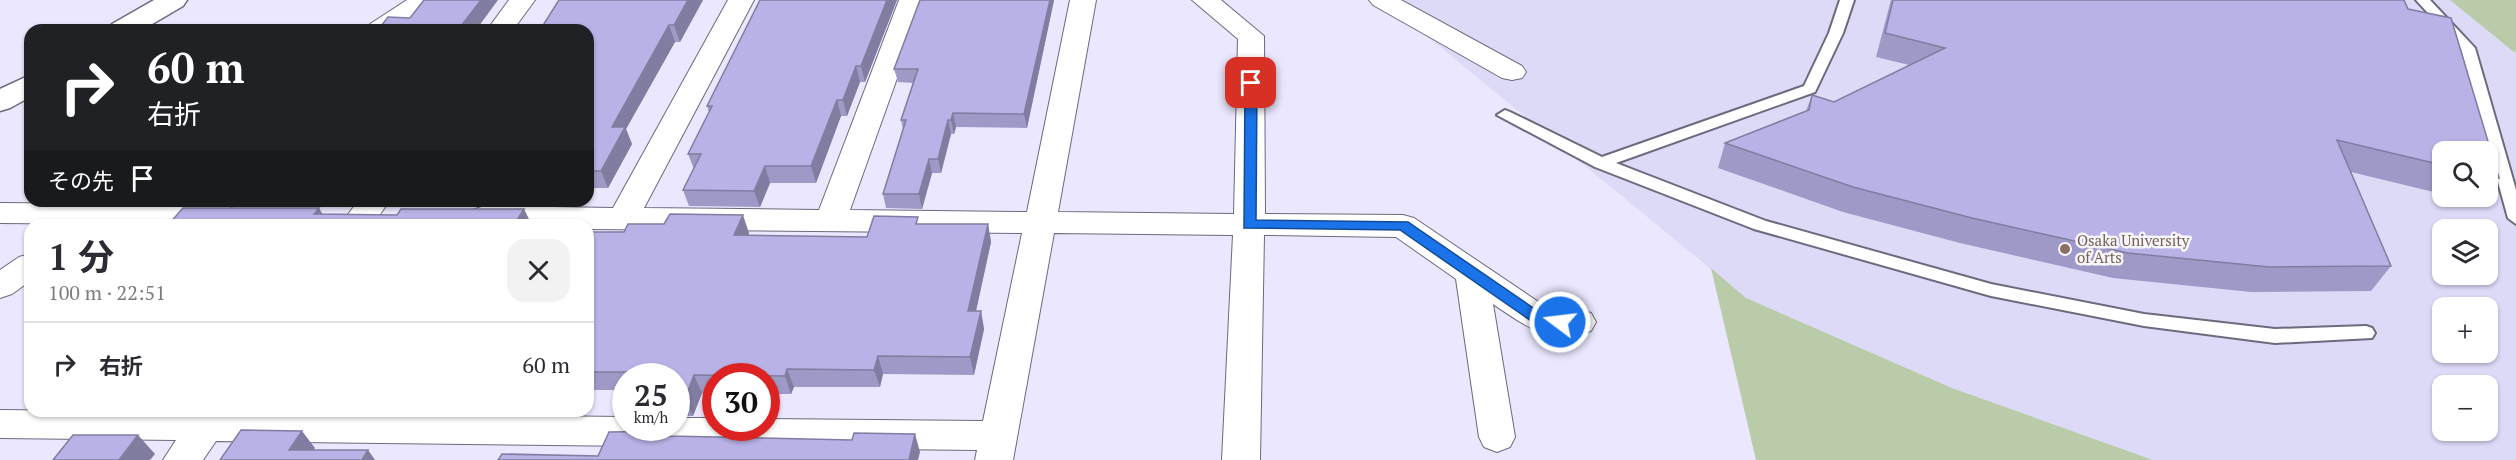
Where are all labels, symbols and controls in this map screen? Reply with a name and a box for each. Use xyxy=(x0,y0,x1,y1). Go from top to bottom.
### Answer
text: 60 m xyxy=(147,39,245,95)
icon: right xyxy=(48,48,126,126)
pin xyxy=(1225,57,1276,108)
icon: arrive xyxy=(1234,66,1267,99)
text: 右折 xyxy=(147,96,201,132)
map controls xyxy=(2432,141,2498,441)
button: search xyxy=(2432,141,2498,207)
icon: arrive xyxy=(126,162,159,195)
text: その先 xyxy=(48,166,114,195)
button: layers xyxy=(2432,219,2498,285)
place label: Osaka University of Arts xyxy=(2077,230,2190,267)
text: 1 分 xyxy=(48,233,114,280)
button: close xyxy=(507,239,570,302)
marker: Osaka University of Arts xyxy=(2058,242,2072,256)
text: 100 m · 22:51 xyxy=(48,279,166,306)
position arrow xyxy=(1528,290,1592,354)
button: + xyxy=(2432,297,2498,363)
icon: right xyxy=(48,348,81,381)
text: 60 m xyxy=(522,350,570,379)
text: 右折 xyxy=(99,351,143,380)
speed limit sign: 30 xyxy=(702,363,780,441)
text: 25 xyxy=(634,375,668,415)
button: − xyxy=(2432,375,2498,441)
text: km/h xyxy=(634,407,668,427)

